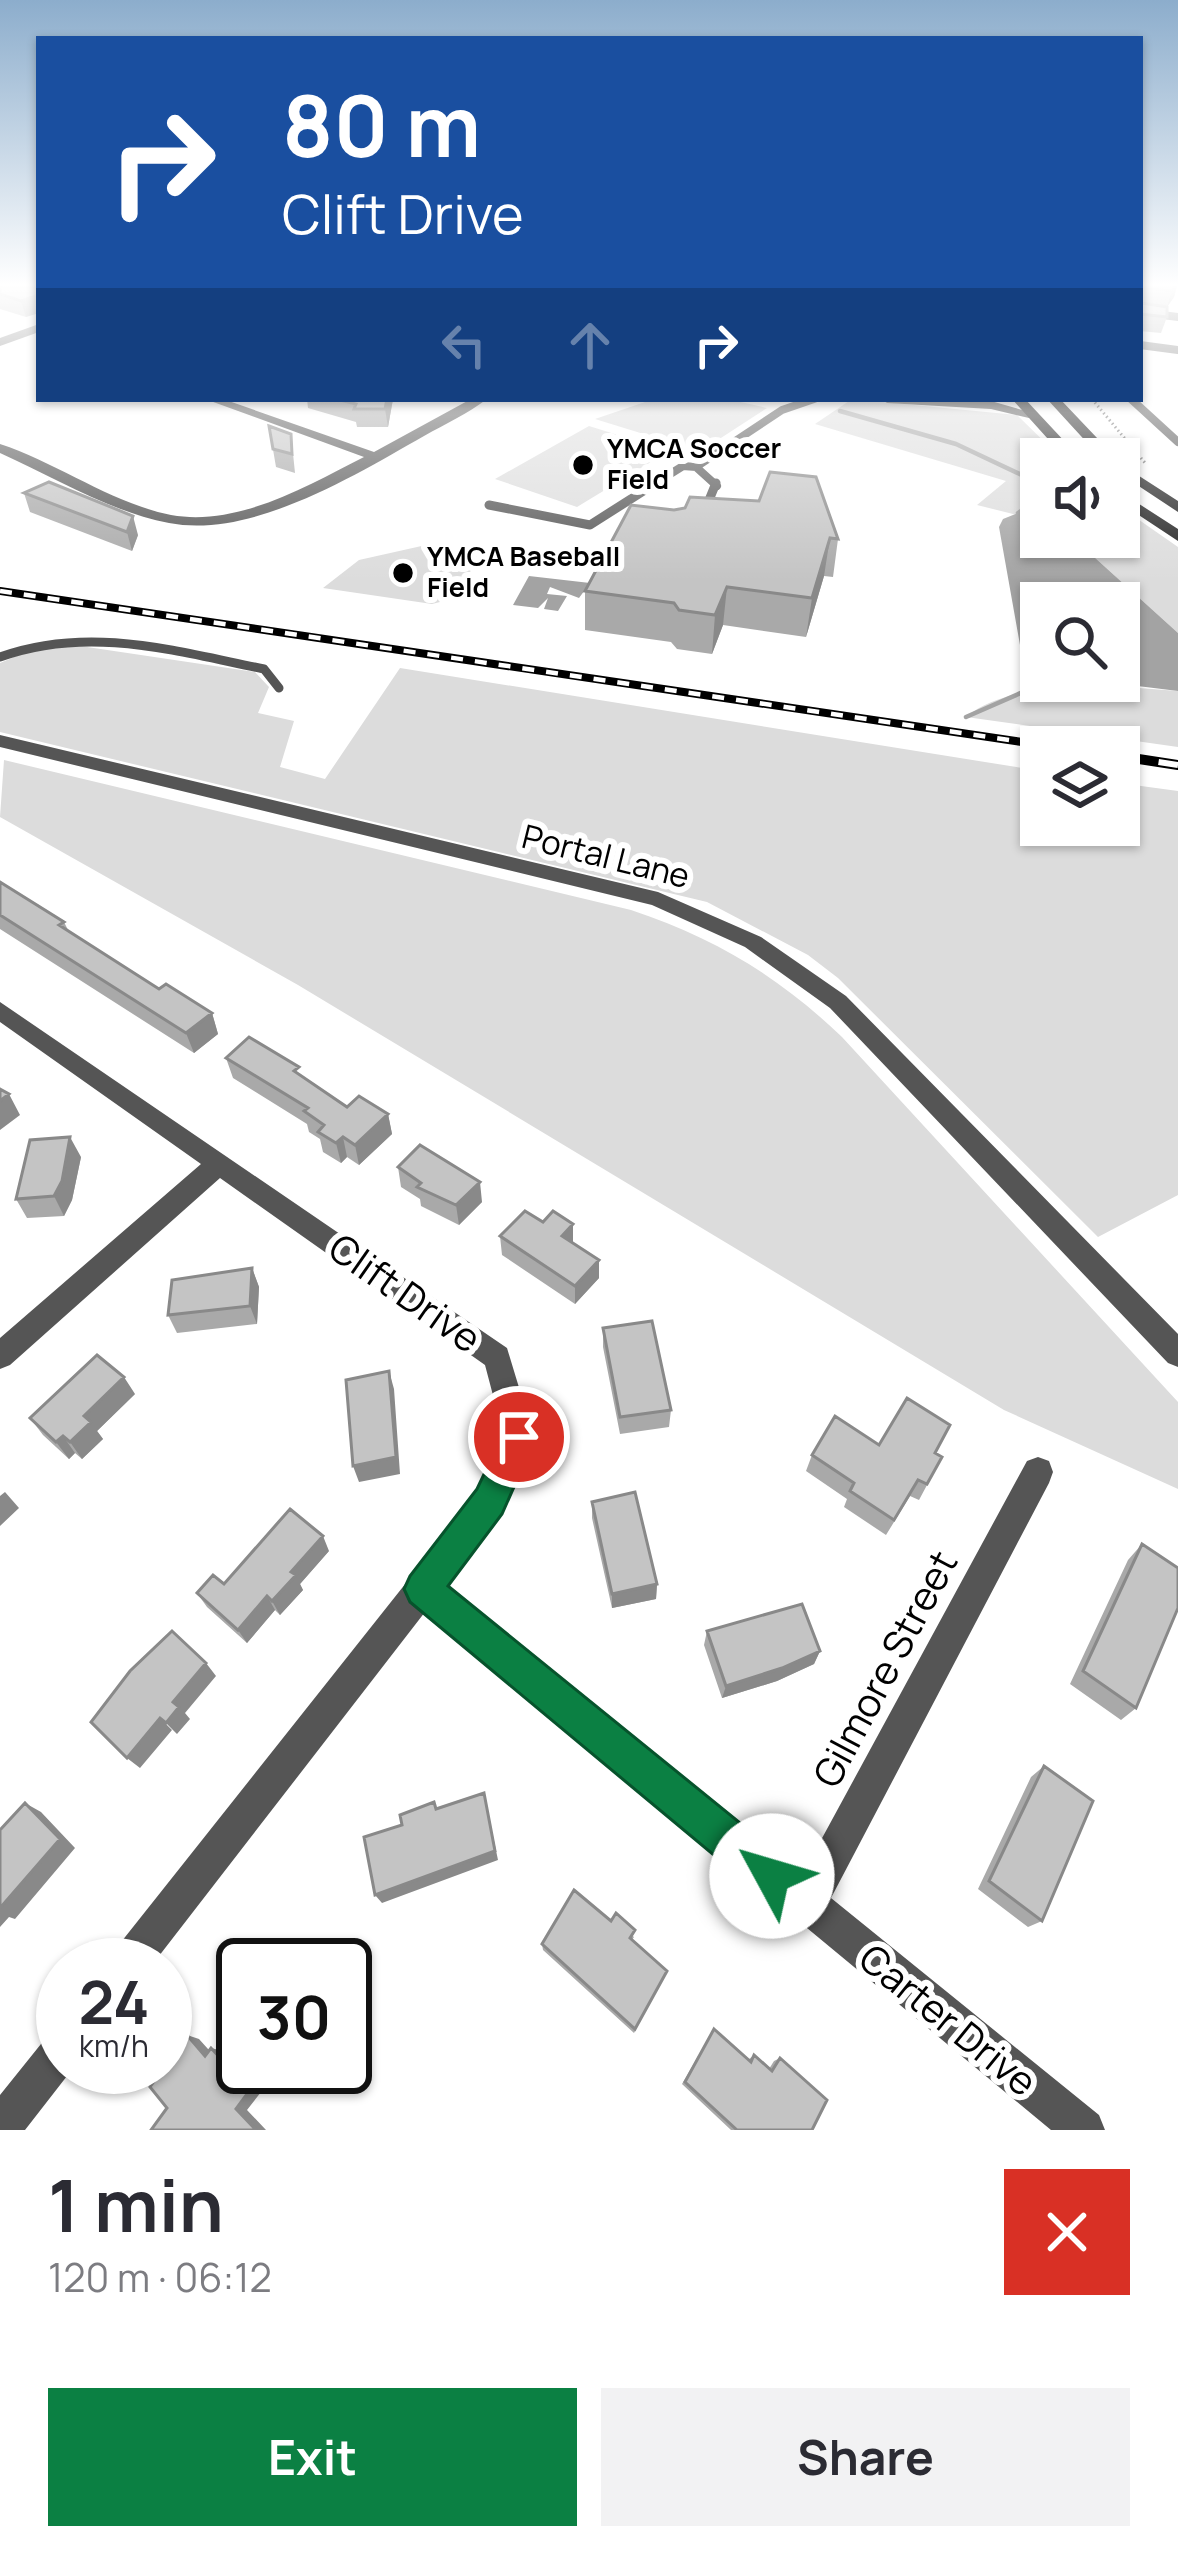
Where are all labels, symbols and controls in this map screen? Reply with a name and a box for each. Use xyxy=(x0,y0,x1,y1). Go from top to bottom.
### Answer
text: 80 m xyxy=(282,67,481,182)
icon: right xyxy=(84,84,240,240)
text: Clift Drive xyxy=(282,176,524,250)
icon: left xyxy=(431,312,497,378)
icon: ahead xyxy=(557,312,623,378)
icon: right xyxy=(683,312,749,378)
place label: YMCA Soccer Field xyxy=(607,429,781,497)
map controls xyxy=(1020,438,1140,846)
button: sound xyxy=(1020,438,1140,558)
marker: YMCA Soccer Field xyxy=(570,452,596,478)
place label: YMCA Baseball Field xyxy=(427,537,620,605)
marker: YMCA Baseball Field xyxy=(390,560,416,586)
button: search xyxy=(1020,582,1140,702)
button: layers xyxy=(1020,726,1140,846)
street label: Portal Lane xyxy=(518,813,695,898)
street label: Clift Drive xyxy=(319,1220,493,1364)
pin xyxy=(468,1386,570,1488)
icon: arrive xyxy=(486,1404,552,1470)
street label: Gilmore Street xyxy=(799,1541,969,1796)
position arrow xyxy=(709,1813,835,1939)
street label: Carter Drive xyxy=(848,1931,1049,2108)
speed limit sign: 30 xyxy=(216,1938,372,2094)
text: 24 xyxy=(78,1960,150,2042)
text: km/h xyxy=(79,2025,149,2066)
text: 1 min xyxy=(48,2155,224,2254)
button: close xyxy=(1004,2169,1130,2295)
text: 120 m · 06:12 xyxy=(48,2250,272,2304)
button: Exit xyxy=(48,2388,577,2526)
button: Share xyxy=(601,2388,1130,2526)

